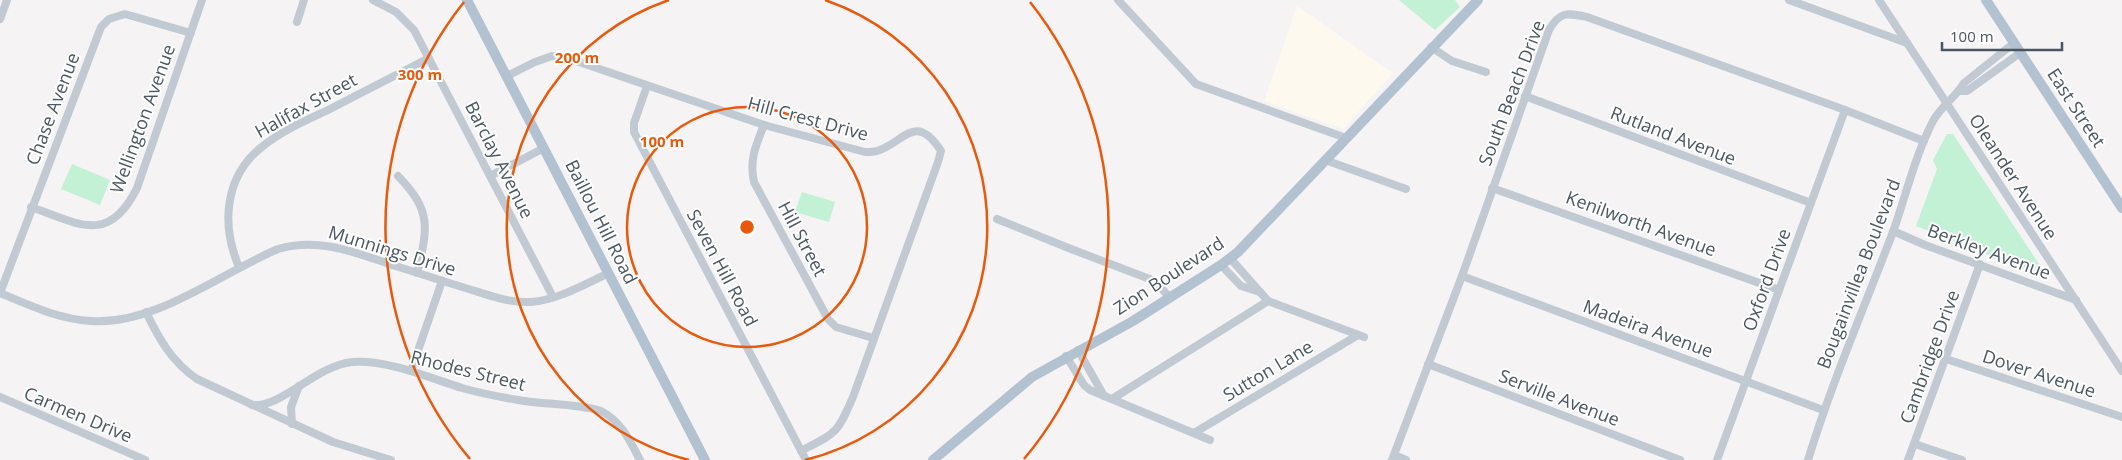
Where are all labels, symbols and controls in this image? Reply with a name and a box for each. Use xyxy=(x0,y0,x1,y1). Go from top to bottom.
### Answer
street label: South Beach Drive xyxy=(1472,16,1550,169)
scale bar xyxy=(1942,20,2062,52)
text: 100 m xyxy=(1950,26,1994,46)
street label: Wellington Avenue xyxy=(104,41,180,196)
text: 200 m xyxy=(555,47,599,67)
street label: Chase Avenue xyxy=(20,49,84,168)
street label: East Street xyxy=(2042,63,2111,152)
text: 300 m xyxy=(398,64,442,84)
street label: Halifax Street xyxy=(250,67,361,143)
street label: Hill Crest Drive xyxy=(745,90,871,146)
street label: Barclay Avenue xyxy=(460,97,540,222)
street label: Rutland Avenue xyxy=(1607,100,1740,170)
street label: Oleander Avenue xyxy=(1964,109,2064,244)
text: 100 m xyxy=(640,131,684,151)
street label: Baillou Hill Road xyxy=(560,155,644,288)
street label: Bougainvillea Boulevard xyxy=(1811,175,1905,372)
street label: Kenilworth Avenue xyxy=(1563,185,1720,261)
street label: Hill Street xyxy=(773,197,833,280)
street label: Seven Hill Road xyxy=(682,205,764,330)
centre of rings xyxy=(738,218,756,236)
street label: Berkley Avenue xyxy=(1924,218,2054,284)
street label: Munnings Drive xyxy=(326,219,459,281)
street label: Oxford Drive xyxy=(1736,225,1796,334)
street label: Zion Boulevard xyxy=(1109,231,1228,320)
street label: Cambridge Drive xyxy=(1894,287,1964,427)
street label: Madeira Avenue xyxy=(1580,293,1717,363)
street label: Sutton Lane xyxy=(1218,334,1317,406)
street label: Dover Avenue xyxy=(1980,343,2099,403)
street label: Rhodes Street xyxy=(408,344,528,396)
street label: Serville Avenue xyxy=(1496,363,1623,431)
street label: Carmen Drive xyxy=(21,381,136,448)

